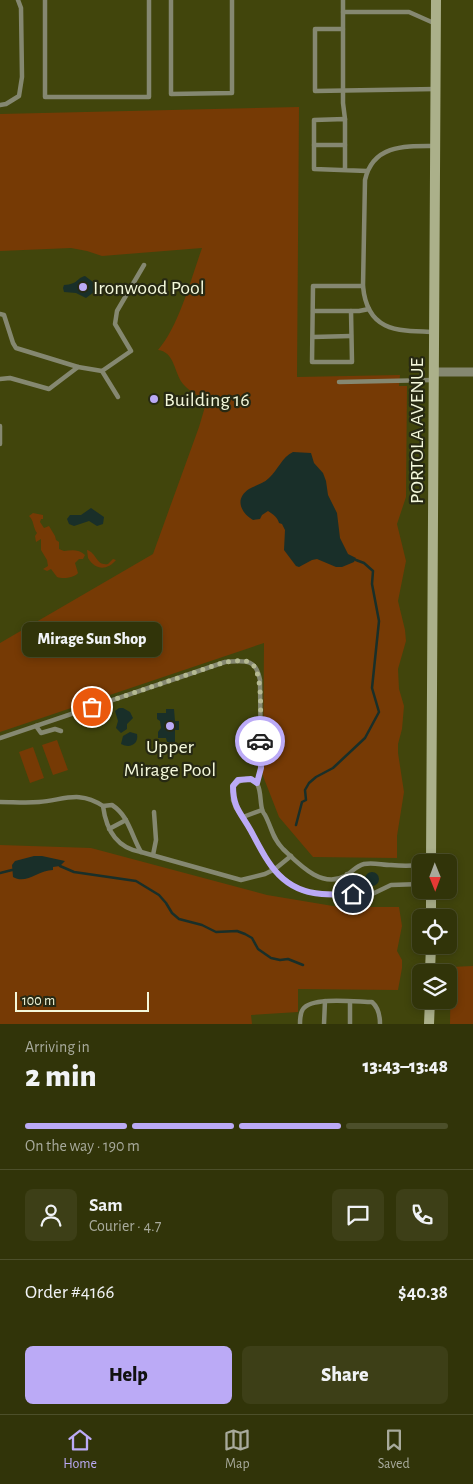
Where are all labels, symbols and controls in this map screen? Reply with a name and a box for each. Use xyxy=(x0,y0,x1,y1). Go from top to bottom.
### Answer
place label: Ironwood Pool xyxy=(93,278,205,298)
marker: Ironwood Pool xyxy=(77,281,89,293)
street label: PORTOLA AVENUE xyxy=(407,358,427,504)
place label: Building 16 xyxy=(164,390,250,410)
marker: Building 16 xyxy=(148,393,160,405)
callout: Mirage Sun Shop xyxy=(22,622,162,657)
text: Mirage Sun Shop xyxy=(37,631,147,647)
pin xyxy=(71,686,113,728)
icon: bag xyxy=(78,693,106,721)
courier xyxy=(235,716,285,766)
marker: Upper Mirage Pool xyxy=(164,720,176,732)
icon: car xyxy=(246,727,274,755)
place label: Upper Mirage Pool xyxy=(124,737,216,780)
north arrow xyxy=(412,854,458,899)
map controls xyxy=(412,854,457,1009)
pin xyxy=(332,873,374,915)
icon: home xyxy=(339,880,367,908)
button: locate xyxy=(412,909,457,954)
button: layers xyxy=(412,964,457,1009)
scale bar xyxy=(15,989,149,1012)
text: 100 m xyxy=(22,994,55,1008)
text: Arriving in xyxy=(25,1039,90,1055)
text: 13:43–13:48 xyxy=(363,1057,448,1076)
text: 2 min xyxy=(25,1060,97,1092)
text: On the way · 190 m xyxy=(25,1138,140,1154)
button: person xyxy=(25,1189,77,1241)
button: chat xyxy=(332,1189,384,1241)
button: phone xyxy=(396,1189,448,1241)
text: Sam xyxy=(89,1196,123,1215)
text: Courier · 4.7 xyxy=(89,1218,161,1234)
text: Order #4166 xyxy=(25,1283,114,1302)
text: $40.38 xyxy=(398,1283,448,1302)
button: Help xyxy=(25,1346,232,1404)
button: Share xyxy=(242,1346,448,1404)
tab: Home xyxy=(63,1426,97,1473)
tab: Map xyxy=(223,1426,251,1473)
tab: Saved xyxy=(378,1426,410,1473)

